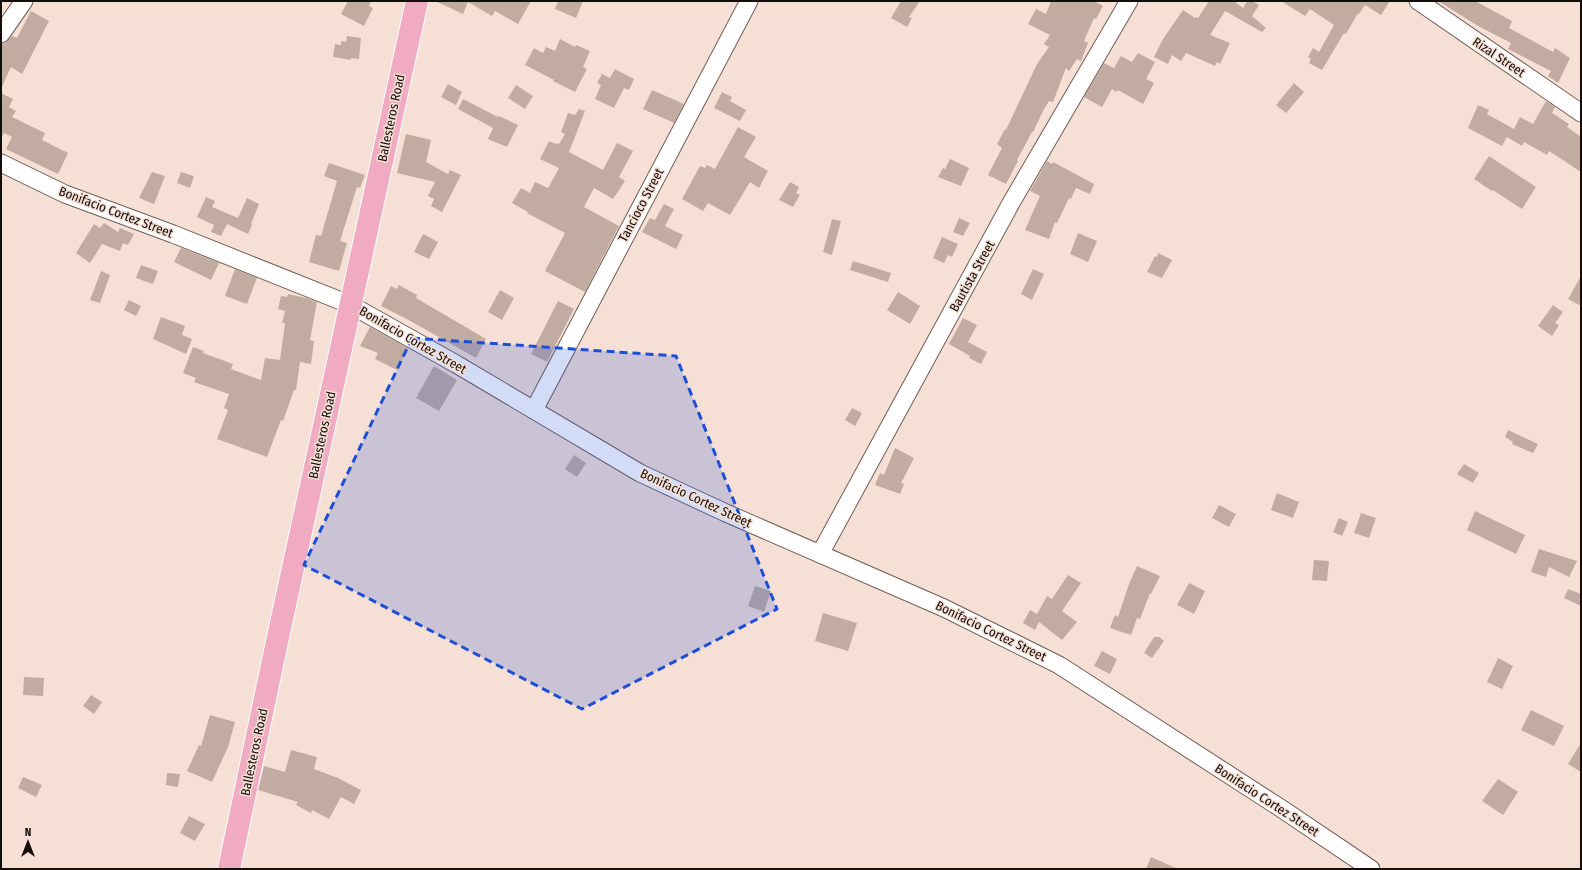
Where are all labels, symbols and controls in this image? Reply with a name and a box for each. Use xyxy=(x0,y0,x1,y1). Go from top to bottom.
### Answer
street label: Rizal Street xyxy=(1470,34,1529,80)
street label: Ballesteros Road xyxy=(374,73,408,163)
street label: Tancioco Street xyxy=(615,165,667,244)
street label: Bonifacio Cortez Street xyxy=(57,183,176,241)
street label: Bautista Street xyxy=(946,237,998,314)
street label: Bonifacio Cortez Street xyxy=(357,303,470,377)
street label: Ballesteros Road xyxy=(305,390,339,480)
street label: Bonifacio Cortez Street xyxy=(638,466,755,531)
street label: Bonifacio Cortez Street xyxy=(933,598,1049,665)
street label: Ballesteros Road xyxy=(237,707,271,797)
street label: Bonifacio Cortez Street xyxy=(1212,761,1323,840)
north arrow xyxy=(8,822,48,862)
text: N xyxy=(25,826,31,839)

